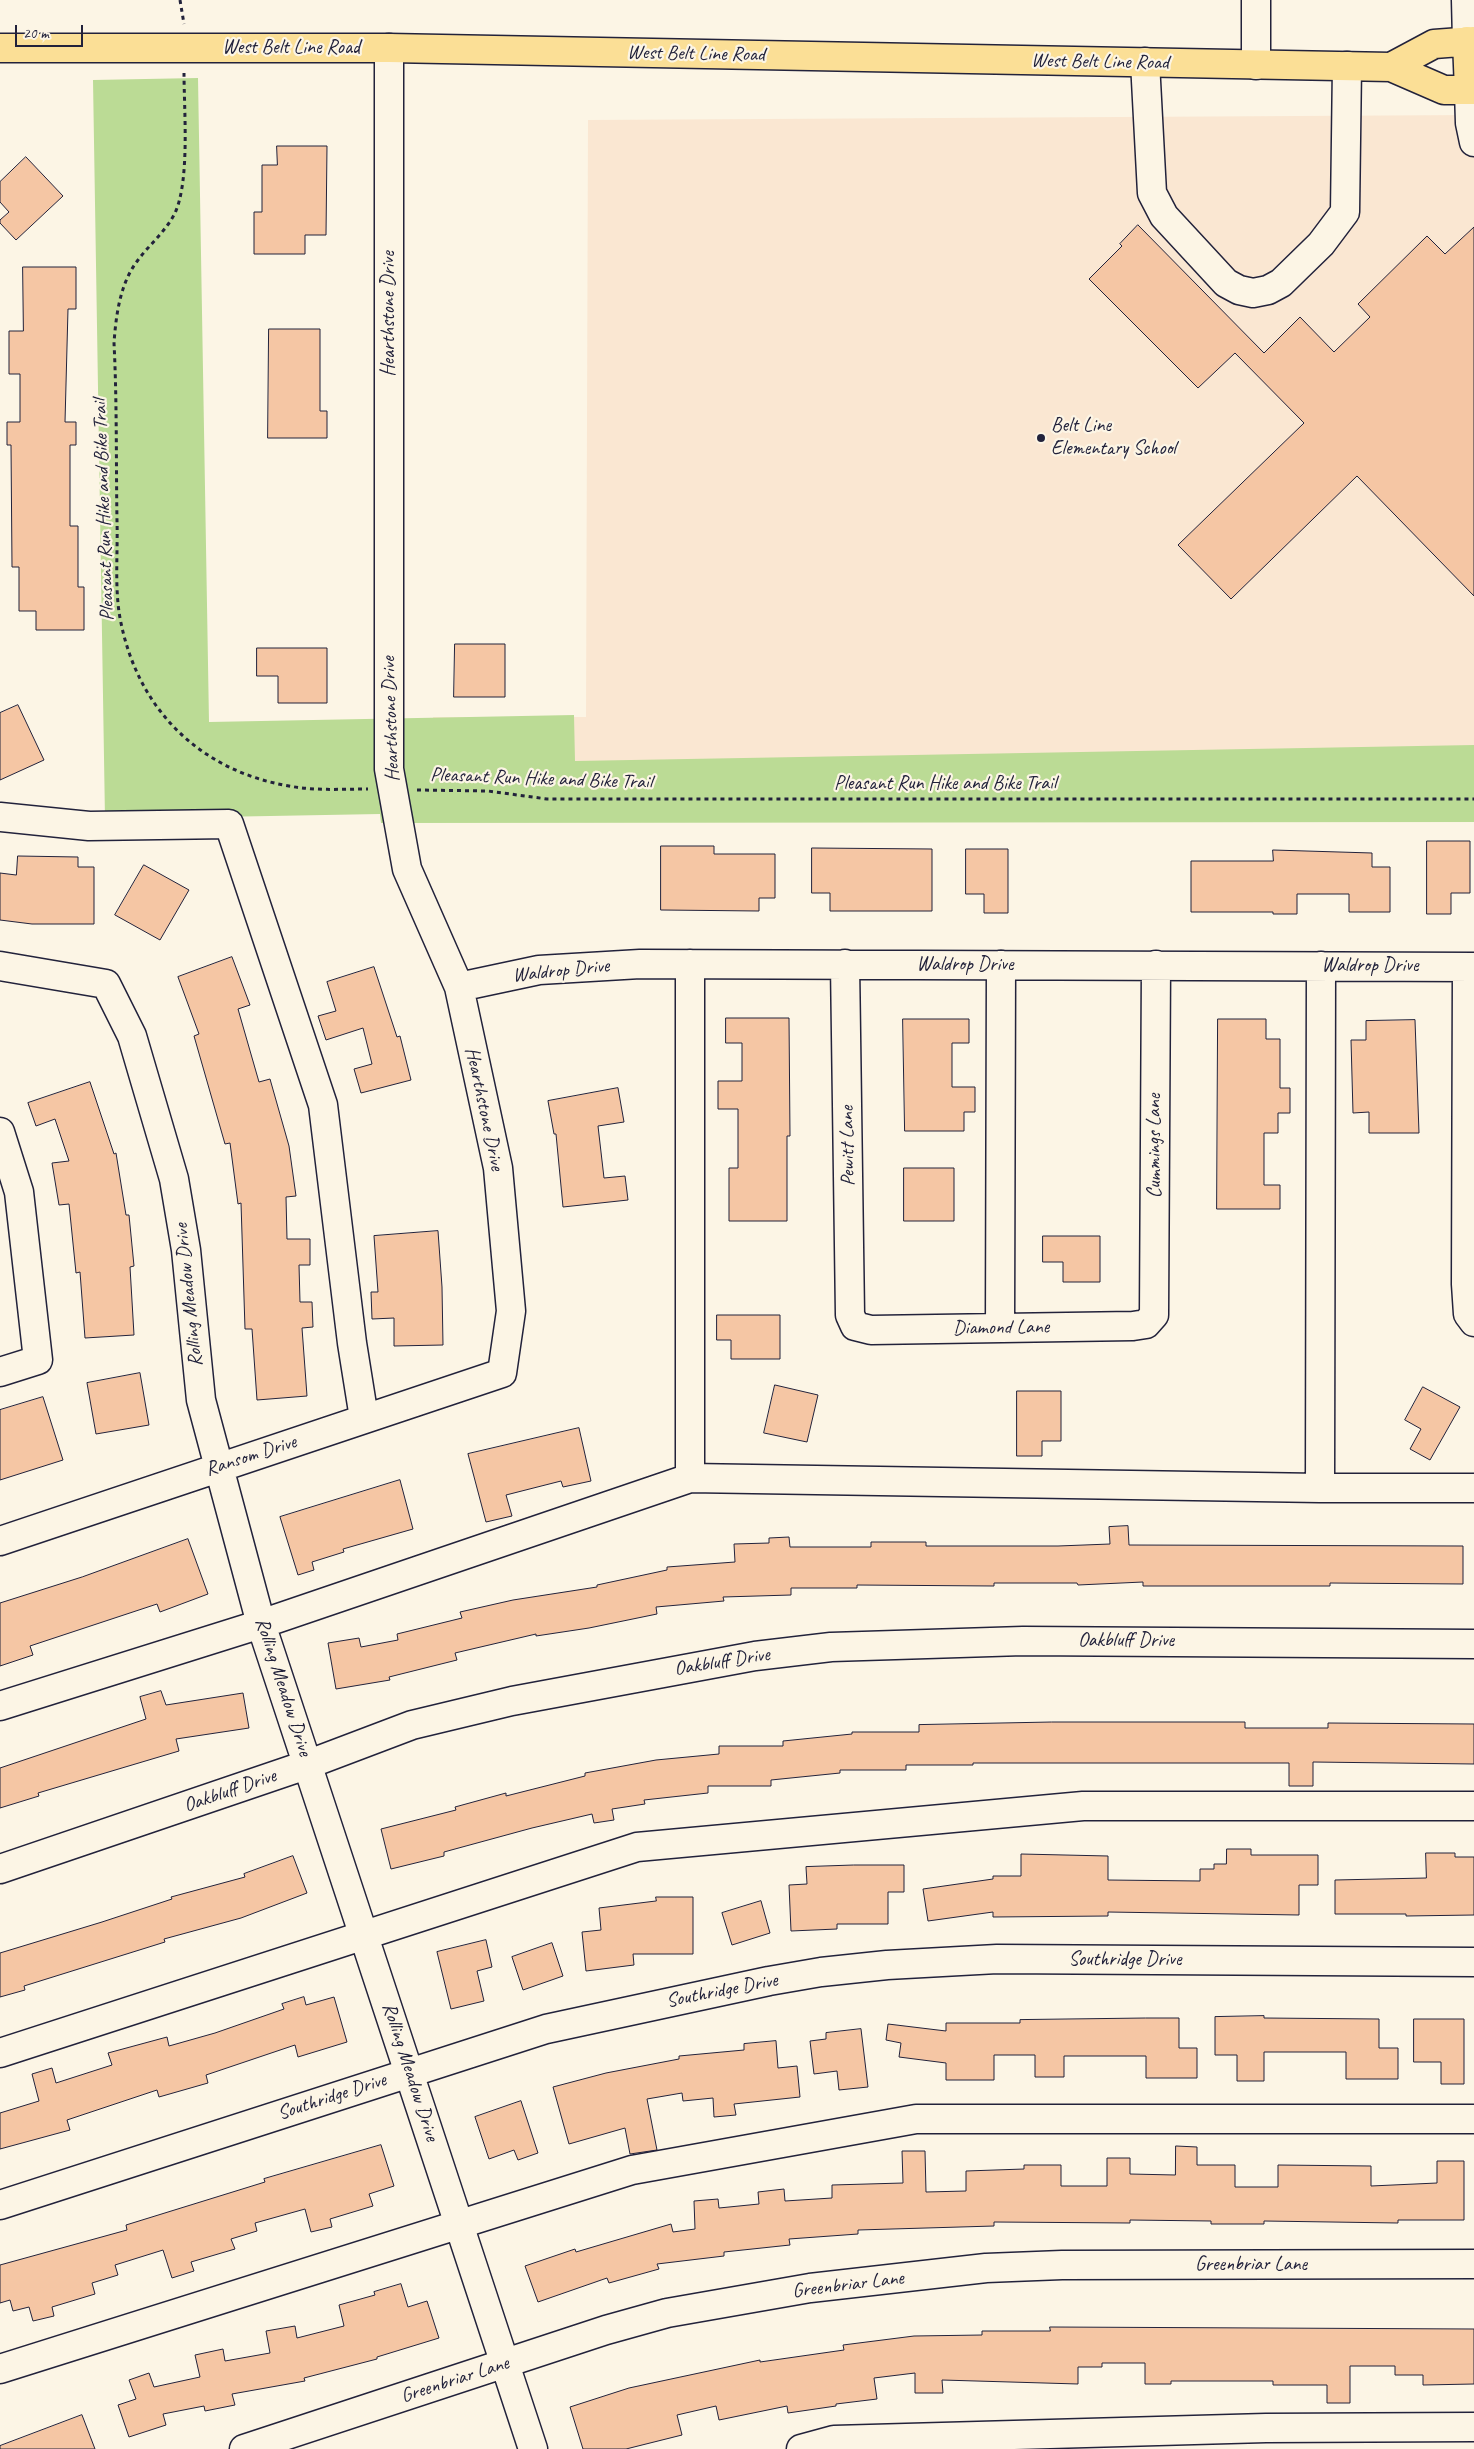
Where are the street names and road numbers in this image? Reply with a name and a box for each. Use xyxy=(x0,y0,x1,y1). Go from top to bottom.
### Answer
street label: West Belt Line Road xyxy=(222,36,360,60)
street label: West Belt Line Road xyxy=(627,41,765,67)
street label: West Belt Line Road xyxy=(1031,49,1169,75)
street label: Hearthstone Drive xyxy=(377,251,401,377)
street label: Pleasant Run Hike and Bike Trail xyxy=(88,399,120,621)
street label: Hearthstone Drive xyxy=(377,656,405,782)
street label: Pleasant Run Hike and Bike Trail xyxy=(430,763,652,795)
street label: Pleasant Run Hike and Bike Trail xyxy=(834,772,1056,796)
street label: Waldrop Drive xyxy=(917,953,1013,977)
street label: Waldrop Drive xyxy=(512,954,610,988)
street label: Waldrop Drive xyxy=(1322,954,1418,978)
street label: Hearthstone Drive xyxy=(459,1045,509,1173)
street label: Cummings Lane xyxy=(1143,1094,1167,1198)
street label: Pewitt Lane xyxy=(835,1106,861,1186)
street label: Rolling Meadow Drive xyxy=(170,1222,208,1368)
street label: Diamond Lane xyxy=(953,1315,1049,1341)
street label: Ransom Drive xyxy=(203,1430,299,1482)
street label: Rolling Meadow Drive xyxy=(249,1615,317,1759)
street label: Oakbluff Drive xyxy=(1078,1629,1174,1653)
street label: Oakbluff Drive xyxy=(673,1643,771,1681)
street label: Oakbluff Drive xyxy=(181,1764,279,1818)
street label: Southridge Drive xyxy=(1069,1948,1181,1972)
street label: Southridge Drive xyxy=(664,1968,780,2014)
street label: Rolling Meadow Drive xyxy=(376,2000,444,2144)
street label: Southridge Drive xyxy=(275,2068,389,2126)
street label: Greenbriar Lane xyxy=(1195,2253,1307,2277)
street label: Greenbriar Lane xyxy=(791,2266,905,2304)
street label: Greenbriar Lane xyxy=(398,2351,512,2409)

